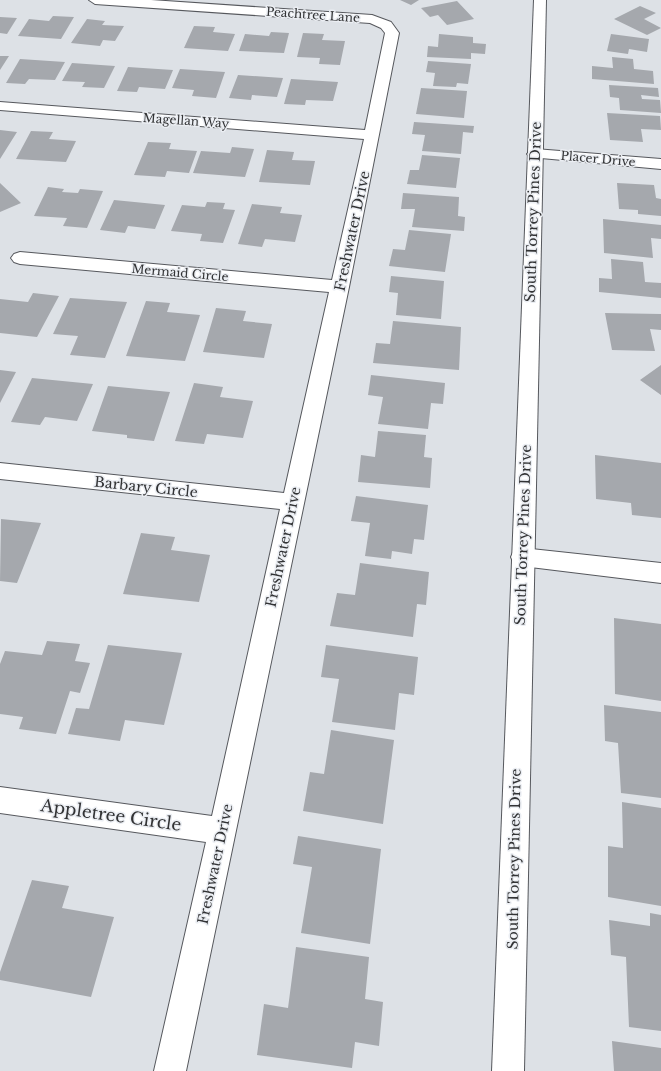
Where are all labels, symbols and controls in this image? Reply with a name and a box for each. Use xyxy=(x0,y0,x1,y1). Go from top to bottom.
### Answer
street label: Peachtree Lane xyxy=(266,4,361,25)
street label: Magellan Way xyxy=(142,110,230,131)
street label: South Torrey Pines Drive xyxy=(521,121,545,303)
street label: Placer Drive xyxy=(560,148,636,169)
street label: Freshwater Drive xyxy=(330,169,374,293)
street label: Mermaid Circle xyxy=(131,261,229,284)
street label: South Torrey Pines Drive xyxy=(511,444,535,626)
street label: Barbary Circle xyxy=(93,473,199,501)
street label: Freshwater Drive xyxy=(261,485,305,609)
street label: South Torrey Pines Drive xyxy=(503,768,525,950)
street label: Appletree Circle xyxy=(38,795,183,836)
street label: Freshwater Drive xyxy=(193,802,237,926)

